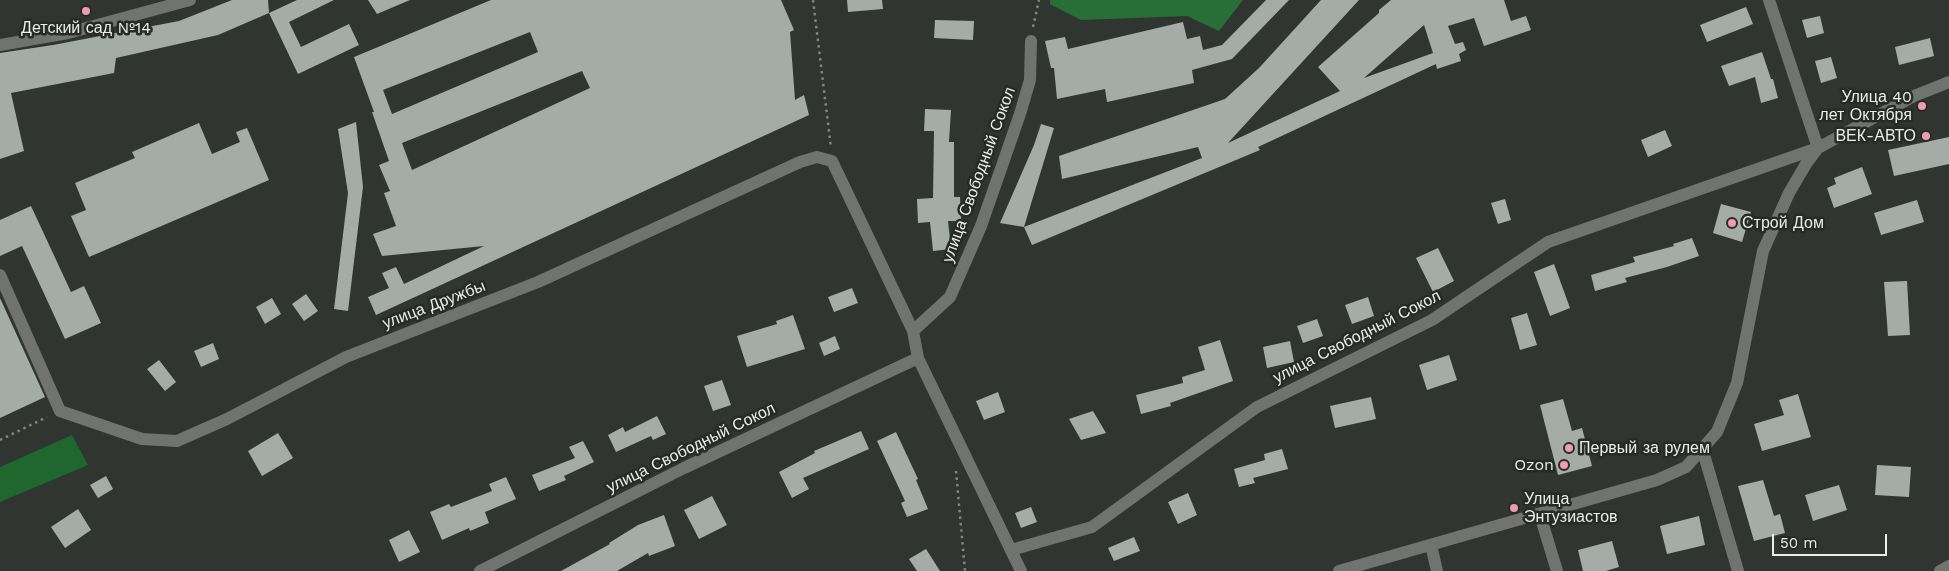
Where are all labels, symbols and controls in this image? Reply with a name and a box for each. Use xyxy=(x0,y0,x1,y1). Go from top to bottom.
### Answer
marker: Детский сад №14 xyxy=(80,5,92,17)
place label: Детский сад №14 xyxy=(21,18,151,38)
street label: улица Свободный Сокол xyxy=(938,85,1020,265)
place label: Улица 40 лет Октября xyxy=(1819,87,1912,125)
marker: Улица 40 лет Октября xyxy=(1916,100,1928,112)
place label: ВЕК-АВТО xyxy=(1835,126,1916,146)
marker: ВЕК-АВТО xyxy=(1920,130,1932,142)
place label: Строй Дом xyxy=(1742,213,1824,233)
marker: Строй Дом xyxy=(1726,217,1738,229)
street label: улица Дружбы xyxy=(380,277,488,333)
street label: улица Свободный Сокол xyxy=(1270,286,1444,388)
street label: улица Свободный Сокол xyxy=(603,399,779,497)
place label: Первый за рулем xyxy=(1579,438,1710,458)
marker: Первый за рулем xyxy=(1563,442,1575,454)
place label: Ozon xyxy=(1514,455,1554,475)
marker: Ozon xyxy=(1558,459,1570,471)
place label: Улица Энтузиастов xyxy=(1524,489,1618,527)
marker: Улица Энтузиастов xyxy=(1508,502,1520,514)
scale bar xyxy=(1774,524,1889,556)
text: 50 m xyxy=(1780,534,1817,552)

